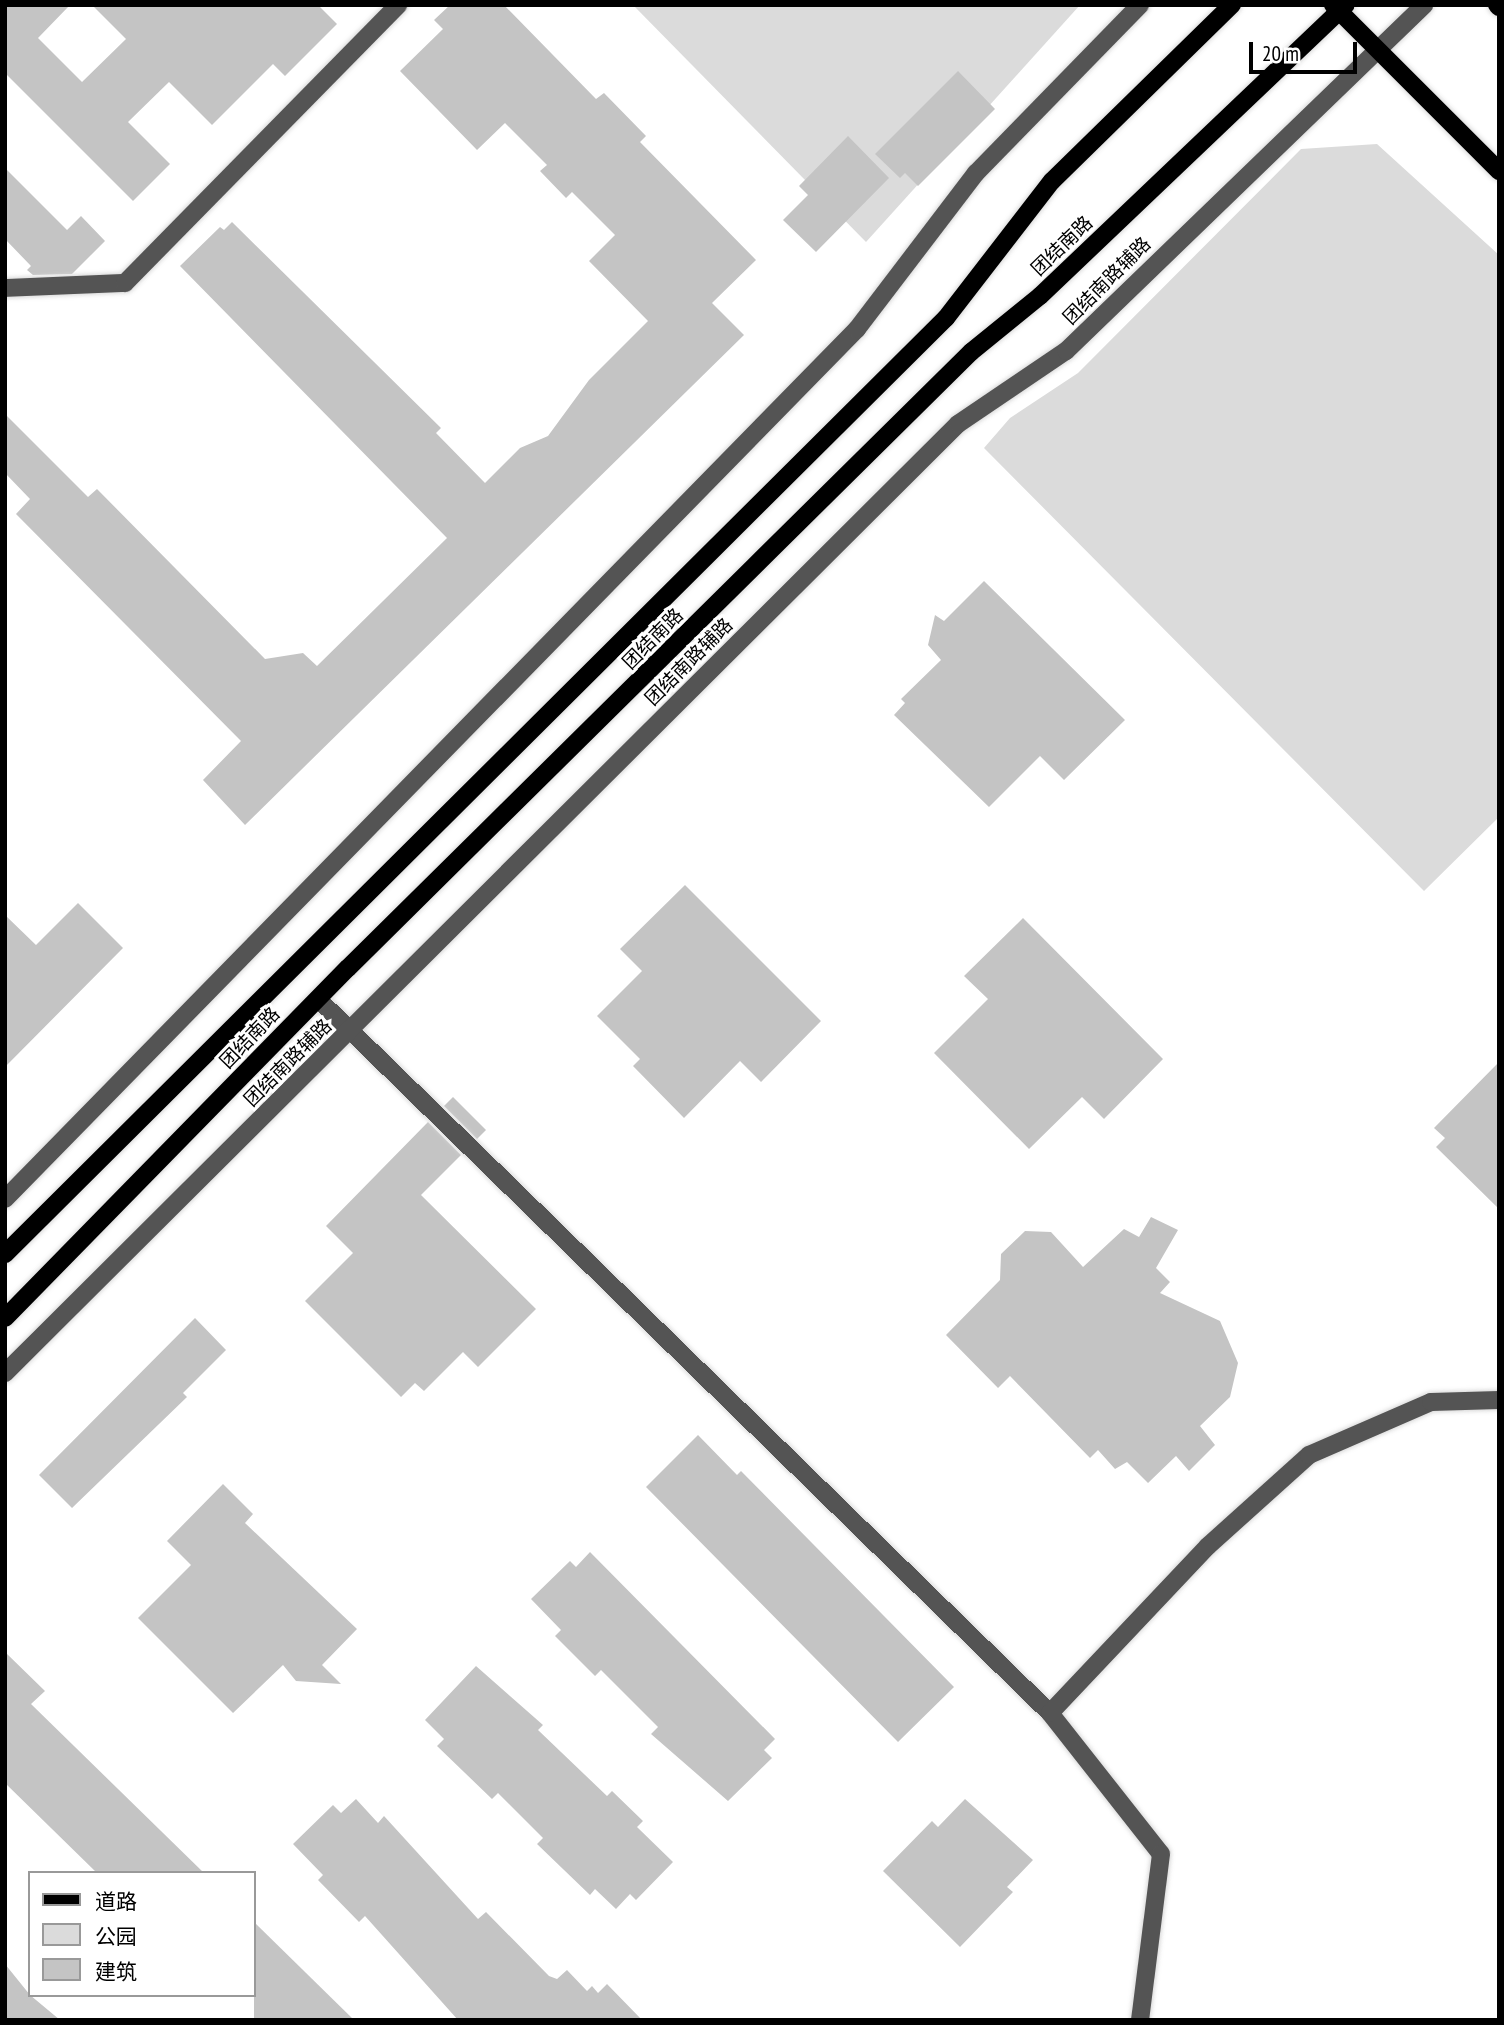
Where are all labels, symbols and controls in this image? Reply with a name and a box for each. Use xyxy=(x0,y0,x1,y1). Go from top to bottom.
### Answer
scale bar xyxy=(1252,28,1360,72)
text: 20 m xyxy=(1262,40,1299,67)
street label: 团结南路 xyxy=(1027,211,1097,281)
street label: 团结南路辅路 xyxy=(1059,233,1155,329)
street label: 团结南路 xyxy=(618,604,688,674)
street label: 团结南路辅路 xyxy=(641,614,737,710)
street label: 团结南路 xyxy=(215,1003,285,1073)
street label: 团结南路辅路 xyxy=(240,1015,336,1111)
legend xyxy=(28,1871,256,1997)
text: 道路 xyxy=(95,1888,137,1915)
text: 公园 xyxy=(95,1923,137,1950)
text: 建筑 xyxy=(95,1958,137,1985)

